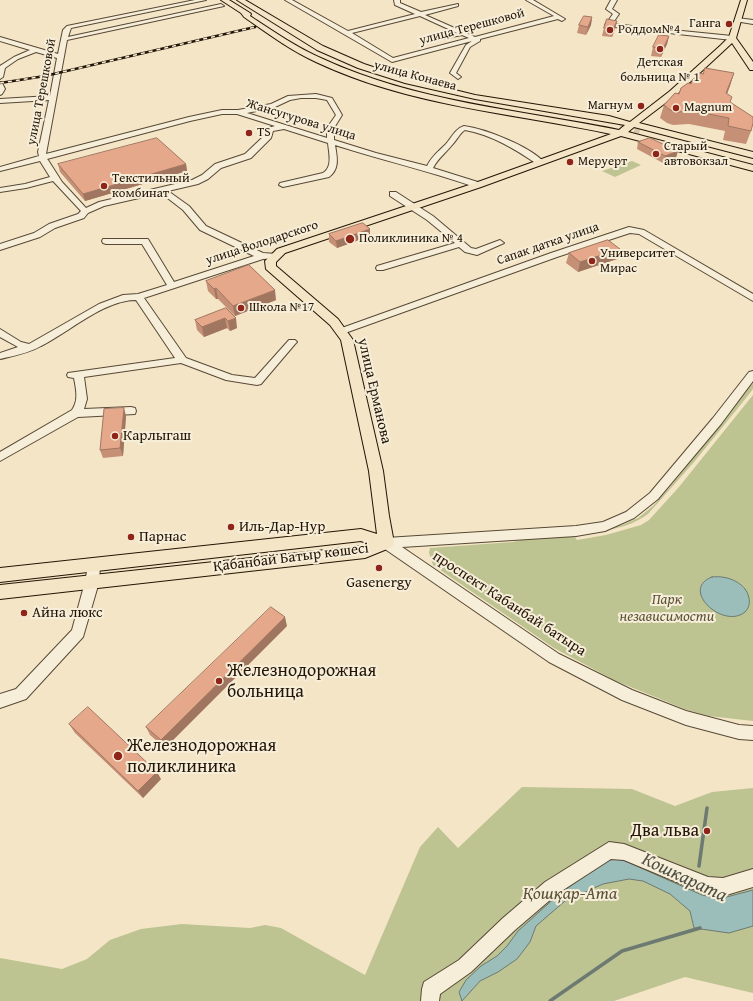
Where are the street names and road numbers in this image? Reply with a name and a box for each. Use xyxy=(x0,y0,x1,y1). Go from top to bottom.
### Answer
street label: улица Терешковой xyxy=(418,5,526,49)
street label: улица Терешковой xyxy=(24,37,60,147)
street label: улица Конаева xyxy=(372,57,458,95)
street label: Жансугурова улица xyxy=(244,96,358,144)
street label: улица Володарского xyxy=(204,217,320,269)
street label: Сапак датка улица xyxy=(495,219,601,269)
street label: улица Ерманова xyxy=(353,336,395,446)
street label: Қабанбай Батыр көшесі xyxy=(212,540,370,576)
street label: проспект Кабанбай батыра xyxy=(429,548,589,660)

